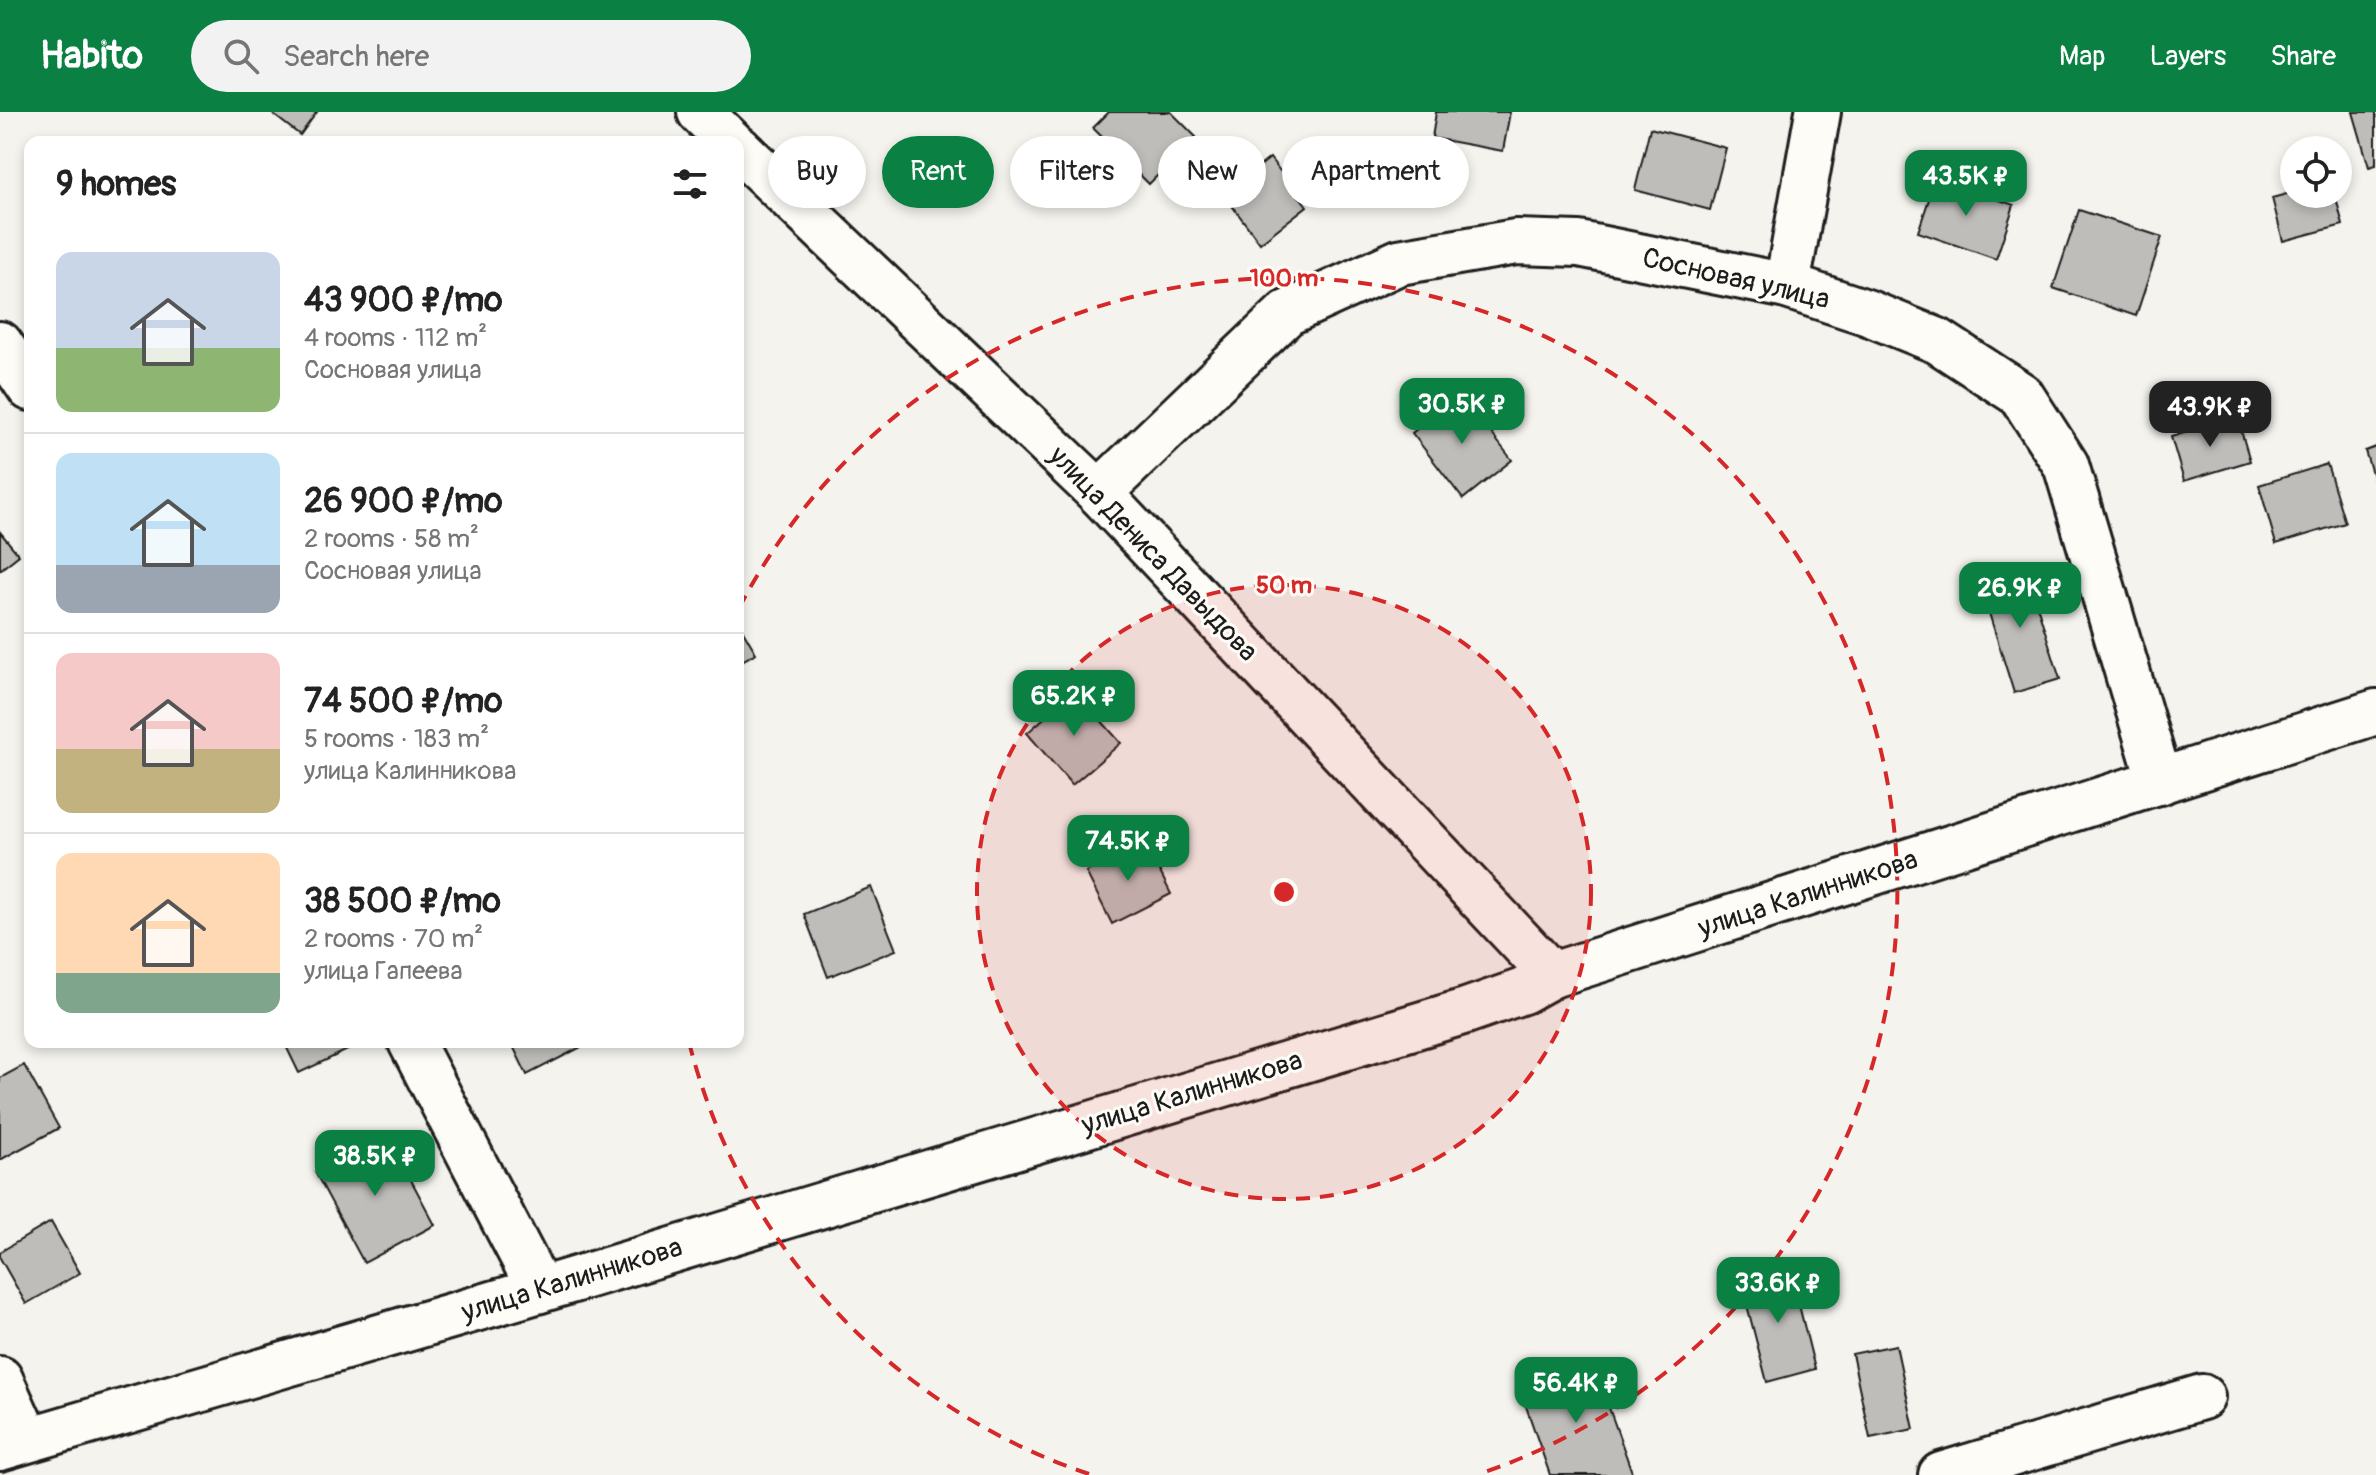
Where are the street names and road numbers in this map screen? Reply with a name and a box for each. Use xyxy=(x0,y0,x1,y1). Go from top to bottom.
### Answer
street label: Сосновая улица xyxy=(1639,240,1833,318)
street label: улица Дениса Давыдова xyxy=(1040,438,1265,669)
street label: улица Калинникова xyxy=(1693,842,1922,946)
street label: улица Калинникова xyxy=(1077,1043,1307,1143)
street label: улица Калинникова xyxy=(457,1230,687,1330)

